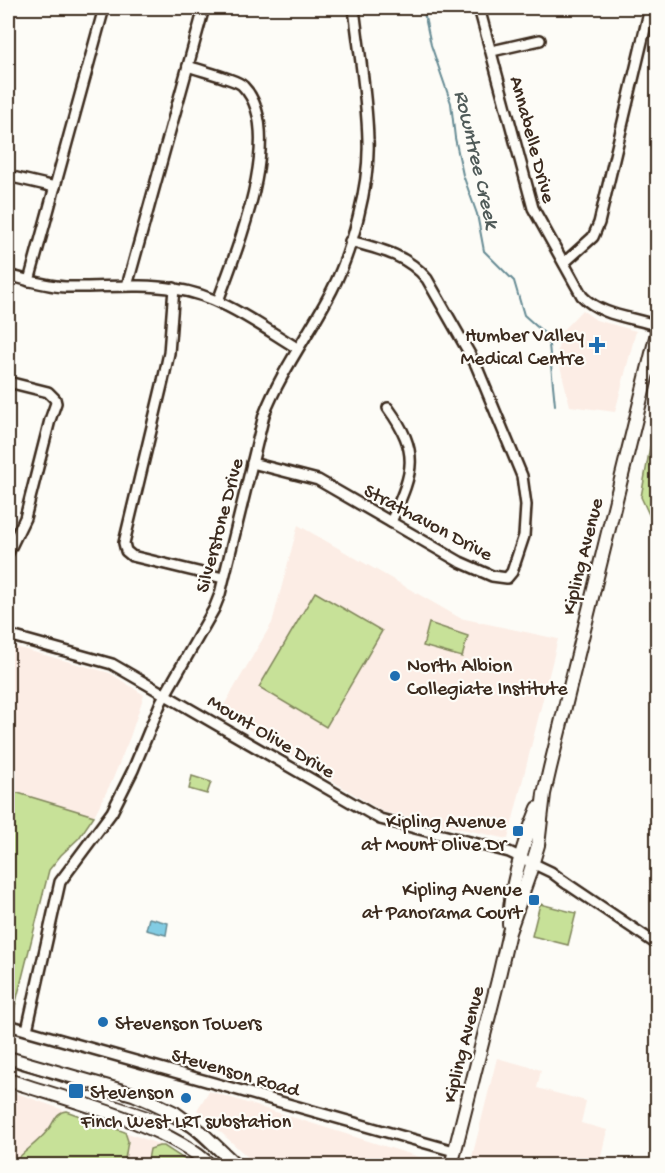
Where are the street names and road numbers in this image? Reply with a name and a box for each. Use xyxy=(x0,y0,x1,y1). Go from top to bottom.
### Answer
street label: Annabelle Drive xyxy=(503,74,559,206)
street label: Silverstone Drive xyxy=(192,455,251,596)
street label: Strathavon Drive xyxy=(359,480,496,568)
street label: Kipling Avenue xyxy=(559,495,610,618)
street label: Mount Olive Drive xyxy=(202,691,339,785)
street label: Kipling Avenue xyxy=(440,983,491,1106)
street label: Stevenson Road xyxy=(168,1045,304,1104)

